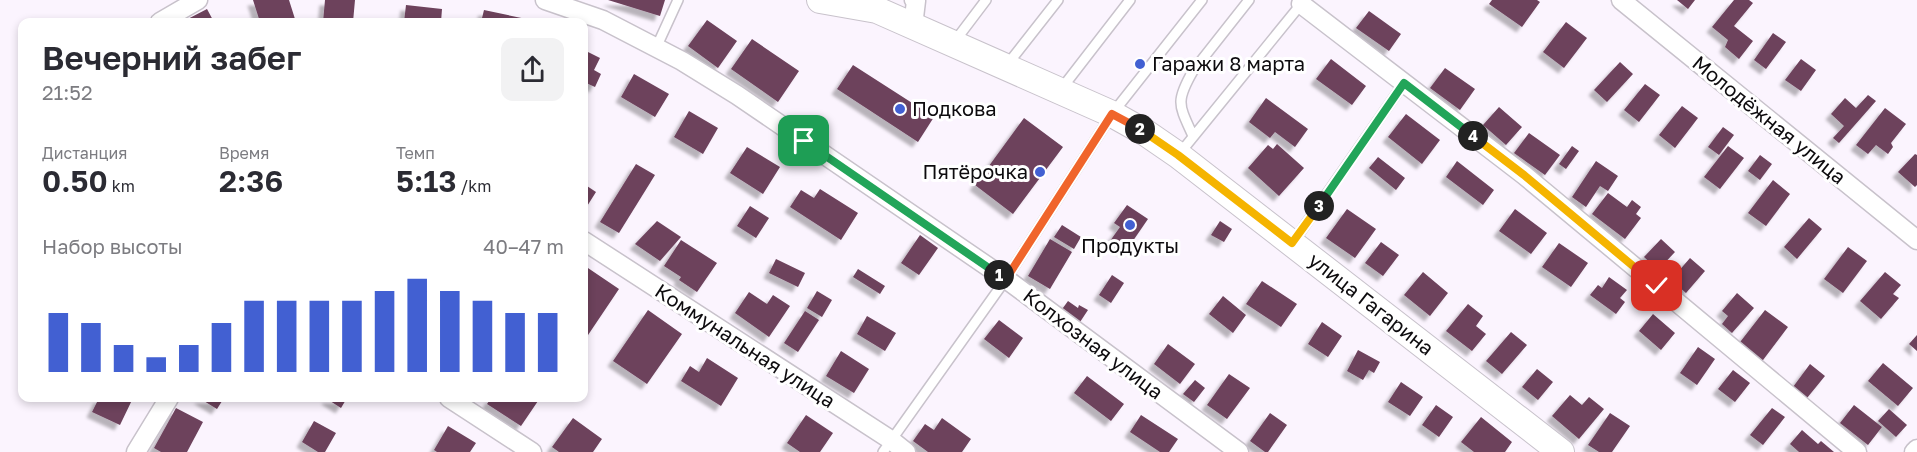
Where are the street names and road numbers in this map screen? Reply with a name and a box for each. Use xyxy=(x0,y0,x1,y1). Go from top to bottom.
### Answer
street label: Молодёжная улица xyxy=(1688,50,1851,188)
street label: улица Гагарина xyxy=(1304,247,1439,360)
street label: Коммунальная улица xyxy=(651,278,840,412)
street label: Колхозная улица xyxy=(1019,283,1168,404)

